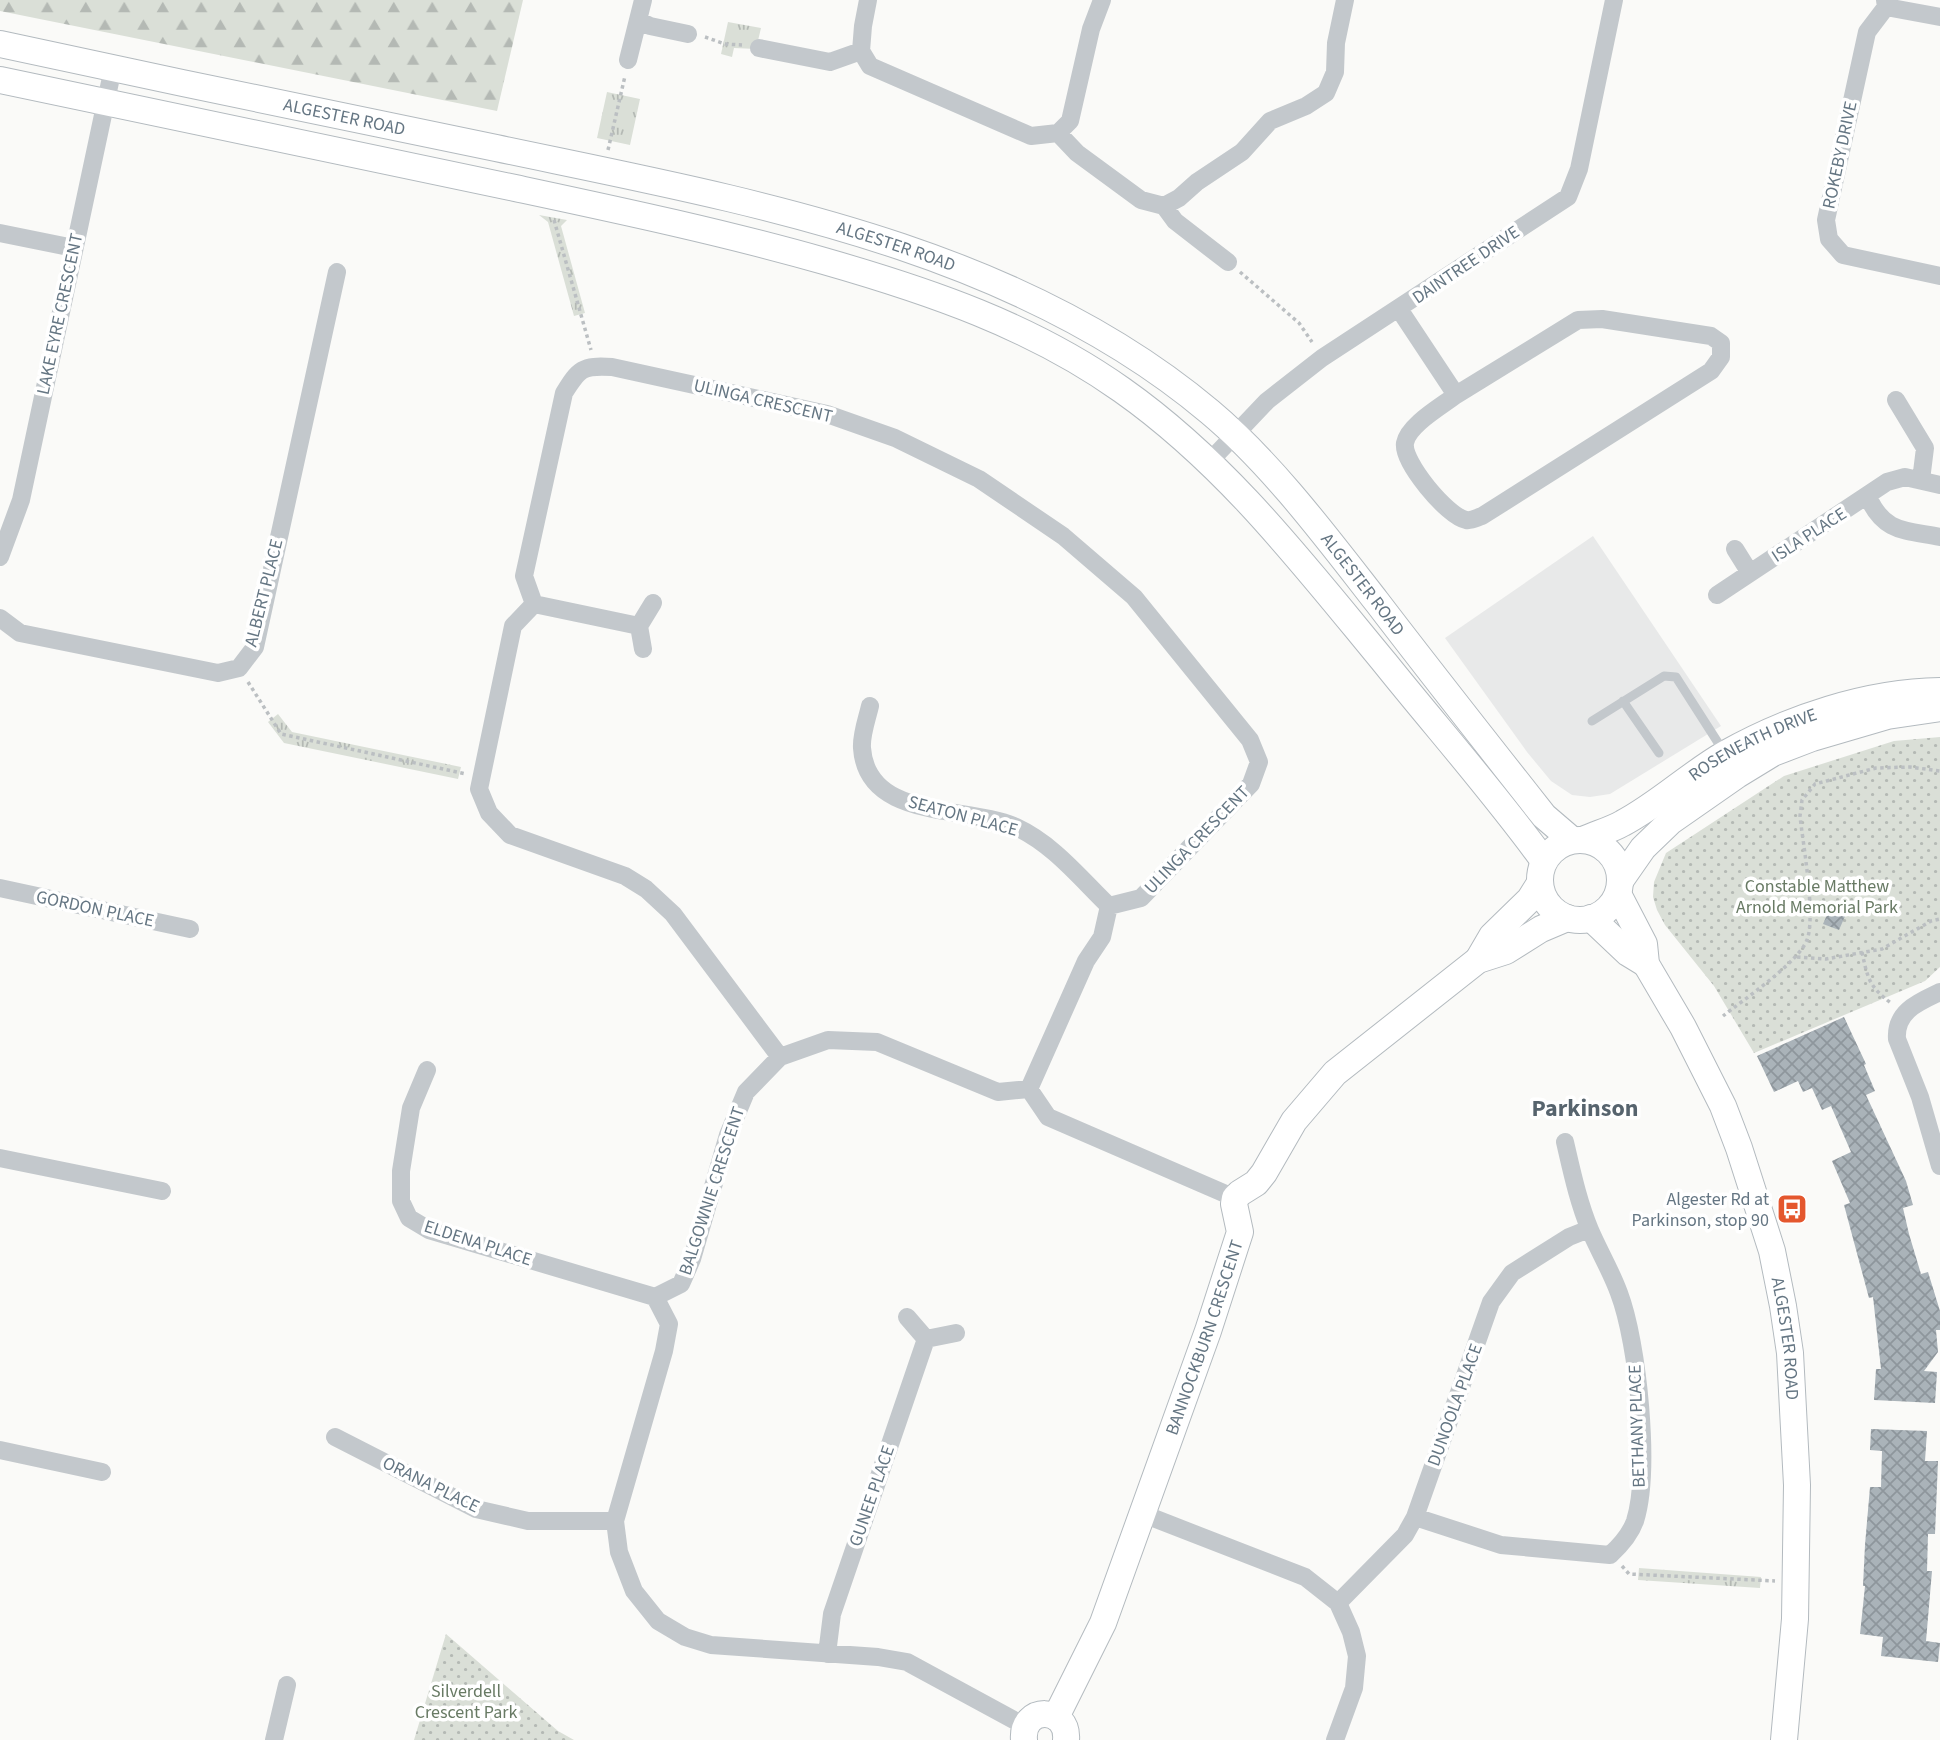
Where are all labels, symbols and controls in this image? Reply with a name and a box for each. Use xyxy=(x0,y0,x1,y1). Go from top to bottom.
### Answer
street label: ALGESTER ROAD xyxy=(281,92,408,142)
street label: ROKEBY DRIVE xyxy=(1816,99,1864,211)
street label: ALGESTER ROAD xyxy=(834,215,959,278)
street label: DAINTREE DRIVE xyxy=(1407,220,1525,310)
street label: LAKE EYRE CRESCENT xyxy=(31,231,89,397)
street label: ULINGA CRESCENT xyxy=(691,373,835,429)
street label: ISLA PLACE xyxy=(1767,501,1851,569)
street label: ALGESTER ROAD xyxy=(1315,528,1411,641)
street label: ALBERT PLACE xyxy=(239,537,289,649)
street label: ROSENEATH DRIVE xyxy=(1683,702,1820,787)
street label: ULINGA CRESCENT xyxy=(1139,780,1255,900)
street label: SEATON PLACE xyxy=(905,789,1021,843)
park label: Constable Matthew Arnold Memorial Park xyxy=(1736,874,1898,920)
street label: GORDON PLACE xyxy=(34,884,156,934)
district label: Parkinson xyxy=(1532,1091,1638,1126)
street label: BALGOWNIE CRESCENT xyxy=(673,1103,751,1278)
place label: Algester Rd at Parkinson, stop 90 xyxy=(1632,1187,1769,1233)
bus stop icon: Algester Rd at Parkinson, stop 90 xyxy=(1775,1192,1809,1226)
street label: ELDENA PLACE xyxy=(421,1214,535,1272)
street label: BANNOCKBURN CRESCENT xyxy=(1159,1236,1249,1439)
street label: ALGESTER ROAD xyxy=(1765,1275,1805,1401)
street label: DUNOOLA PLACE xyxy=(1421,1340,1489,1470)
street label: BETHANY PLACE xyxy=(1622,1364,1652,1488)
street label: GUNEE PLACE xyxy=(843,1442,901,1550)
street label: ORANA PLACE xyxy=(378,1451,484,1519)
park label: Silverdell Crescent Park xyxy=(415,1679,517,1725)

